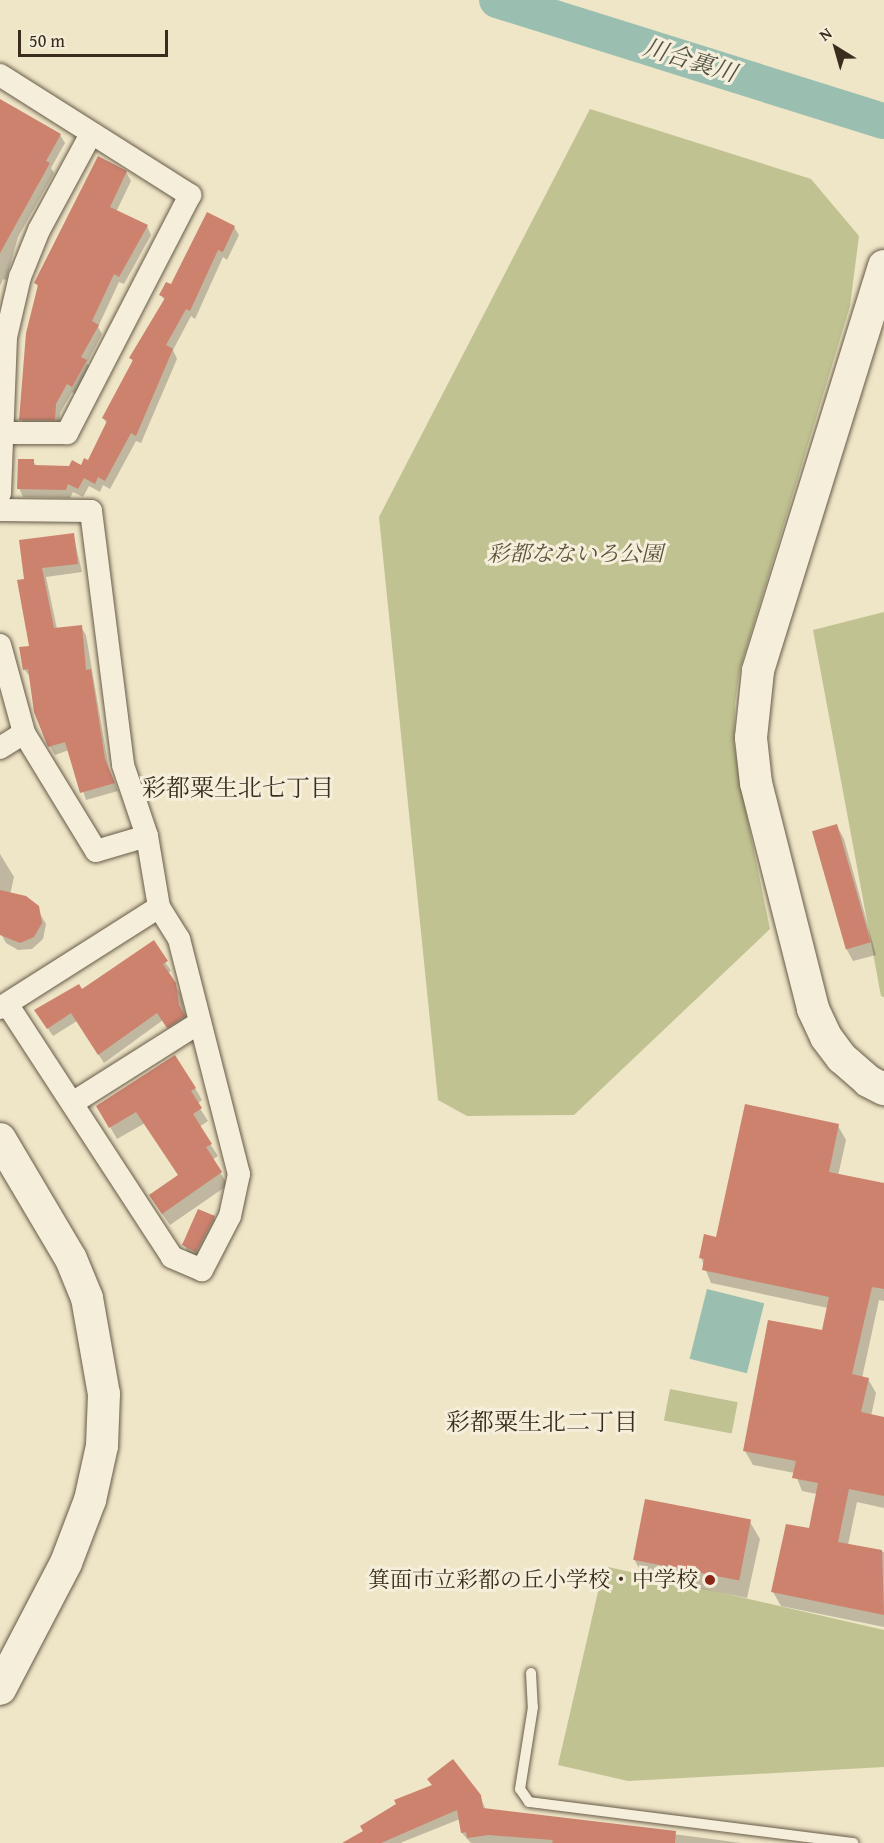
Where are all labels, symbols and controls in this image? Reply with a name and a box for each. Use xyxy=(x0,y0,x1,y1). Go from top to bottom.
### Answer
scale bar xyxy=(21,18,171,56)
north arrow xyxy=(806,18,866,78)
text: N xyxy=(814,21,837,46)
text: 50 m xyxy=(29,27,65,54)
water label: 川合裏川 xyxy=(640,32,740,88)
park label: 彩都なないろ公園 xyxy=(487,541,663,567)
district label: 彩都粟生北七丁目 xyxy=(142,774,334,802)
district label: 彩都粟生北二丁目 xyxy=(446,1408,638,1436)
place label: 箕面市立彩都の丘小学校・中学校 xyxy=(368,1567,698,1593)
marker: 箕面市立彩都の丘小学校・中学校 xyxy=(703,1573,717,1587)

